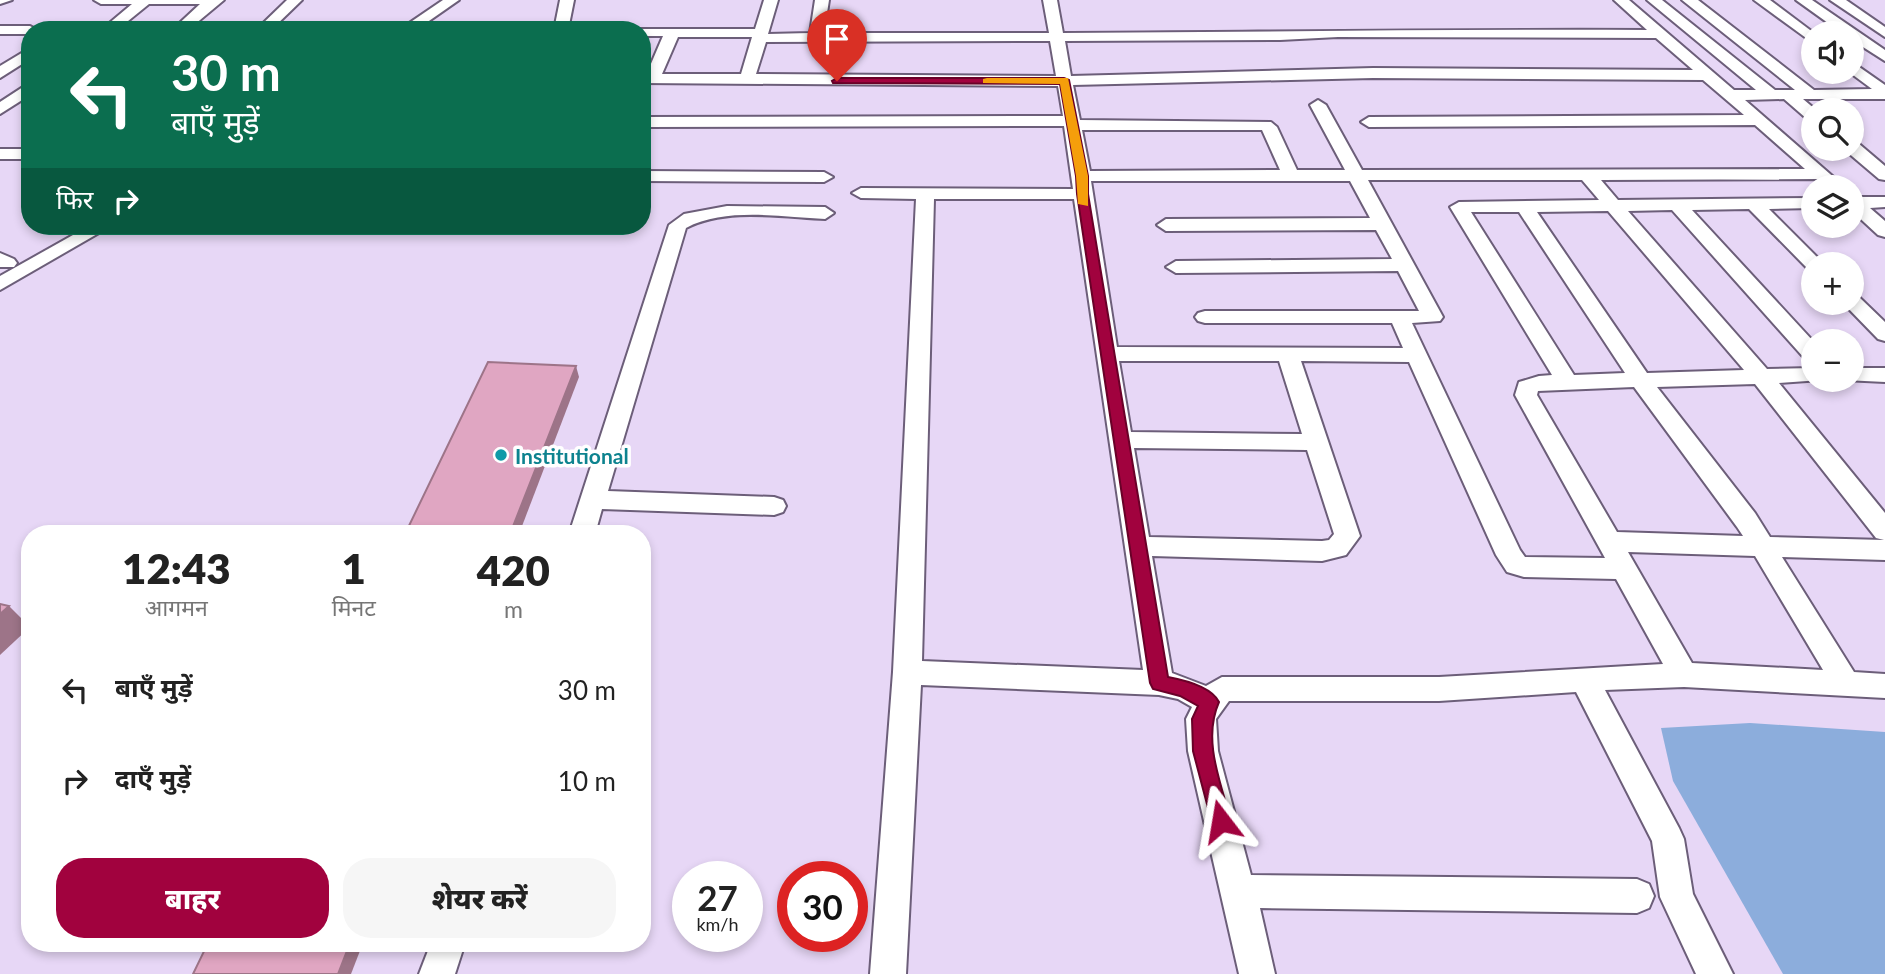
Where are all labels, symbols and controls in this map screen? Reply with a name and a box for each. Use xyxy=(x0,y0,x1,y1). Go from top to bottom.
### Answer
pin xyxy=(807,9,867,81)
icon: arrive xyxy=(818,20,856,58)
map controls xyxy=(1801,21,1864,392)
button: sound xyxy=(1801,21,1864,84)
text: 30 m xyxy=(171,43,281,101)
icon: left xyxy=(56,49,147,140)
button: search xyxy=(1801,98,1864,161)
text: बाएँ मुड़ें xyxy=(171,102,260,141)
button: layers xyxy=(1801,175,1864,238)
icon: right xyxy=(107,182,145,220)
text: फिर xyxy=(56,183,93,215)
button: + xyxy=(1801,252,1864,315)
button: − xyxy=(1801,329,1864,392)
place label: Institutional xyxy=(515,443,629,468)
marker: Institutional xyxy=(493,447,509,463)
text: 12:43 xyxy=(122,543,231,593)
text: 1 xyxy=(342,543,366,593)
text: 420 xyxy=(477,545,550,595)
text: आगमन xyxy=(145,593,208,621)
text: मिनट xyxy=(332,593,376,621)
text: m xyxy=(504,595,523,623)
icon: left xyxy=(56,671,94,709)
text: बाएँ मुड़ें xyxy=(115,671,193,703)
text: 30 m xyxy=(558,674,616,706)
icon: right xyxy=(56,762,94,800)
text: दाएँ मुड़ें xyxy=(115,762,191,794)
text: 10 m xyxy=(558,765,616,797)
position arrow xyxy=(1184,784,1258,858)
button: बाहर xyxy=(56,858,329,938)
button: शेयर करें xyxy=(343,858,616,938)
speed limit sign: 30 xyxy=(777,861,868,952)
text: 27 xyxy=(697,876,738,918)
text: km/h xyxy=(696,913,739,935)

